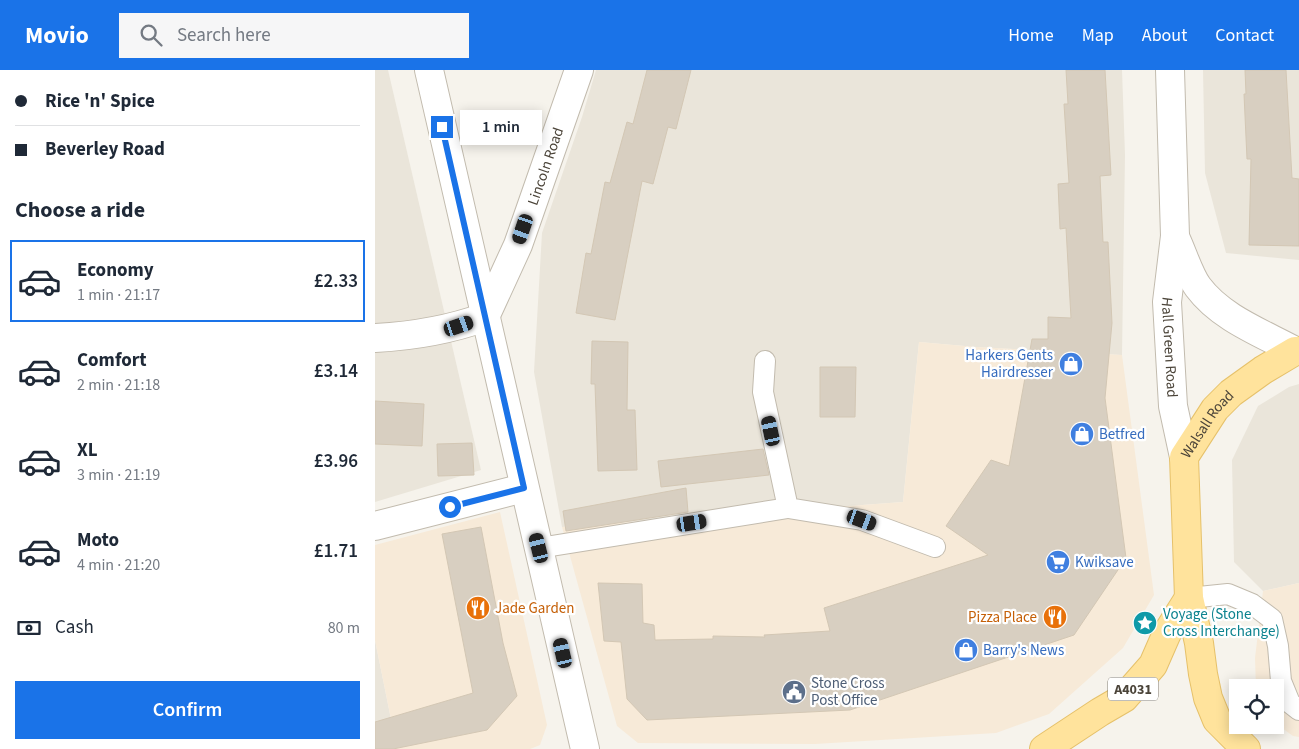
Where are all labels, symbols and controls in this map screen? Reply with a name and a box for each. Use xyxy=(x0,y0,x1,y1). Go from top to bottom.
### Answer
search box xyxy=(119,13,469,58)
text: Movio xyxy=(25,18,89,53)
icon: search xyxy=(137,21,165,49)
text: Search here xyxy=(177,22,271,49)
text: Home xyxy=(1008,23,1054,48)
text: Map xyxy=(1082,23,1114,48)
text: About xyxy=(1142,23,1187,48)
text: Contact xyxy=(1215,23,1274,48)
text: Rice 'n' Spice xyxy=(45,88,155,115)
callout: 1 min xyxy=(459,110,542,144)
route end xyxy=(431,116,453,138)
text: 1 min xyxy=(482,116,520,138)
street label: Lincoln Road xyxy=(523,125,569,208)
text: Beverley Road xyxy=(45,136,165,163)
text: Choose a ride xyxy=(15,194,145,226)
car xyxy=(511,212,534,246)
text: Economy xyxy=(77,257,154,284)
icon: car xyxy=(17,259,62,304)
text: £2.33 xyxy=(314,268,358,295)
text: 1 min · 21:17 xyxy=(77,284,160,306)
street label: Hall Green Road xyxy=(1155,296,1183,398)
car xyxy=(442,314,475,338)
place label: Harkers Gents Hairdresser xyxy=(965,345,1054,383)
text: Comfort xyxy=(77,347,147,374)
icon: car xyxy=(17,349,62,394)
shop icon: Harkers Gents Hairdresser xyxy=(1058,351,1084,377)
text: £3.14 xyxy=(314,358,358,385)
text: 2 min · 21:18 xyxy=(77,374,160,396)
street label: Walsall Road xyxy=(1176,386,1239,463)
car xyxy=(760,415,781,447)
shop icon: Betfred xyxy=(1069,421,1095,447)
place label: Betfred xyxy=(1099,424,1145,445)
text: XL xyxy=(77,437,98,464)
icon: car xyxy=(17,439,62,484)
text: £3.96 xyxy=(314,448,358,475)
text: 3 min · 21:19 xyxy=(77,464,160,486)
route start xyxy=(439,496,461,518)
car xyxy=(845,508,878,532)
car xyxy=(676,513,707,533)
text: Moto xyxy=(77,527,119,554)
icon: car xyxy=(17,529,62,574)
car xyxy=(528,532,549,564)
text: £1.71 xyxy=(314,538,358,565)
supermarket icon: Kwiksave xyxy=(1045,549,1071,575)
place label: Kwiksave xyxy=(1075,552,1134,573)
text: 4 min · 21:20 xyxy=(77,554,160,576)
restaurant icon: Jade Garden xyxy=(465,595,491,621)
place label: Jade Garden xyxy=(495,598,574,619)
restaurant icon: Pizza Place xyxy=(1042,604,1068,630)
place label: Voyage (Stone Cross Interchange) xyxy=(1163,604,1280,642)
place label: Pizza Place xyxy=(968,607,1037,628)
place icon: Voyage (Stone Cross Interchange) xyxy=(1132,610,1158,636)
icon: cash xyxy=(15,614,43,642)
text: Cash xyxy=(55,614,94,641)
text: 80 m xyxy=(328,617,360,639)
car xyxy=(552,637,573,669)
shop icon: Barry's News xyxy=(953,637,979,663)
place label: Barry's News xyxy=(983,640,1064,661)
place label: Stone Cross Post Office xyxy=(811,673,885,711)
road number: A4031 xyxy=(1108,678,1158,700)
public building icon: Stone Cross Post Office xyxy=(781,679,807,705)
map controls xyxy=(1229,679,1284,734)
button: locate xyxy=(1229,679,1284,734)
button: Confirm xyxy=(15,681,360,739)

